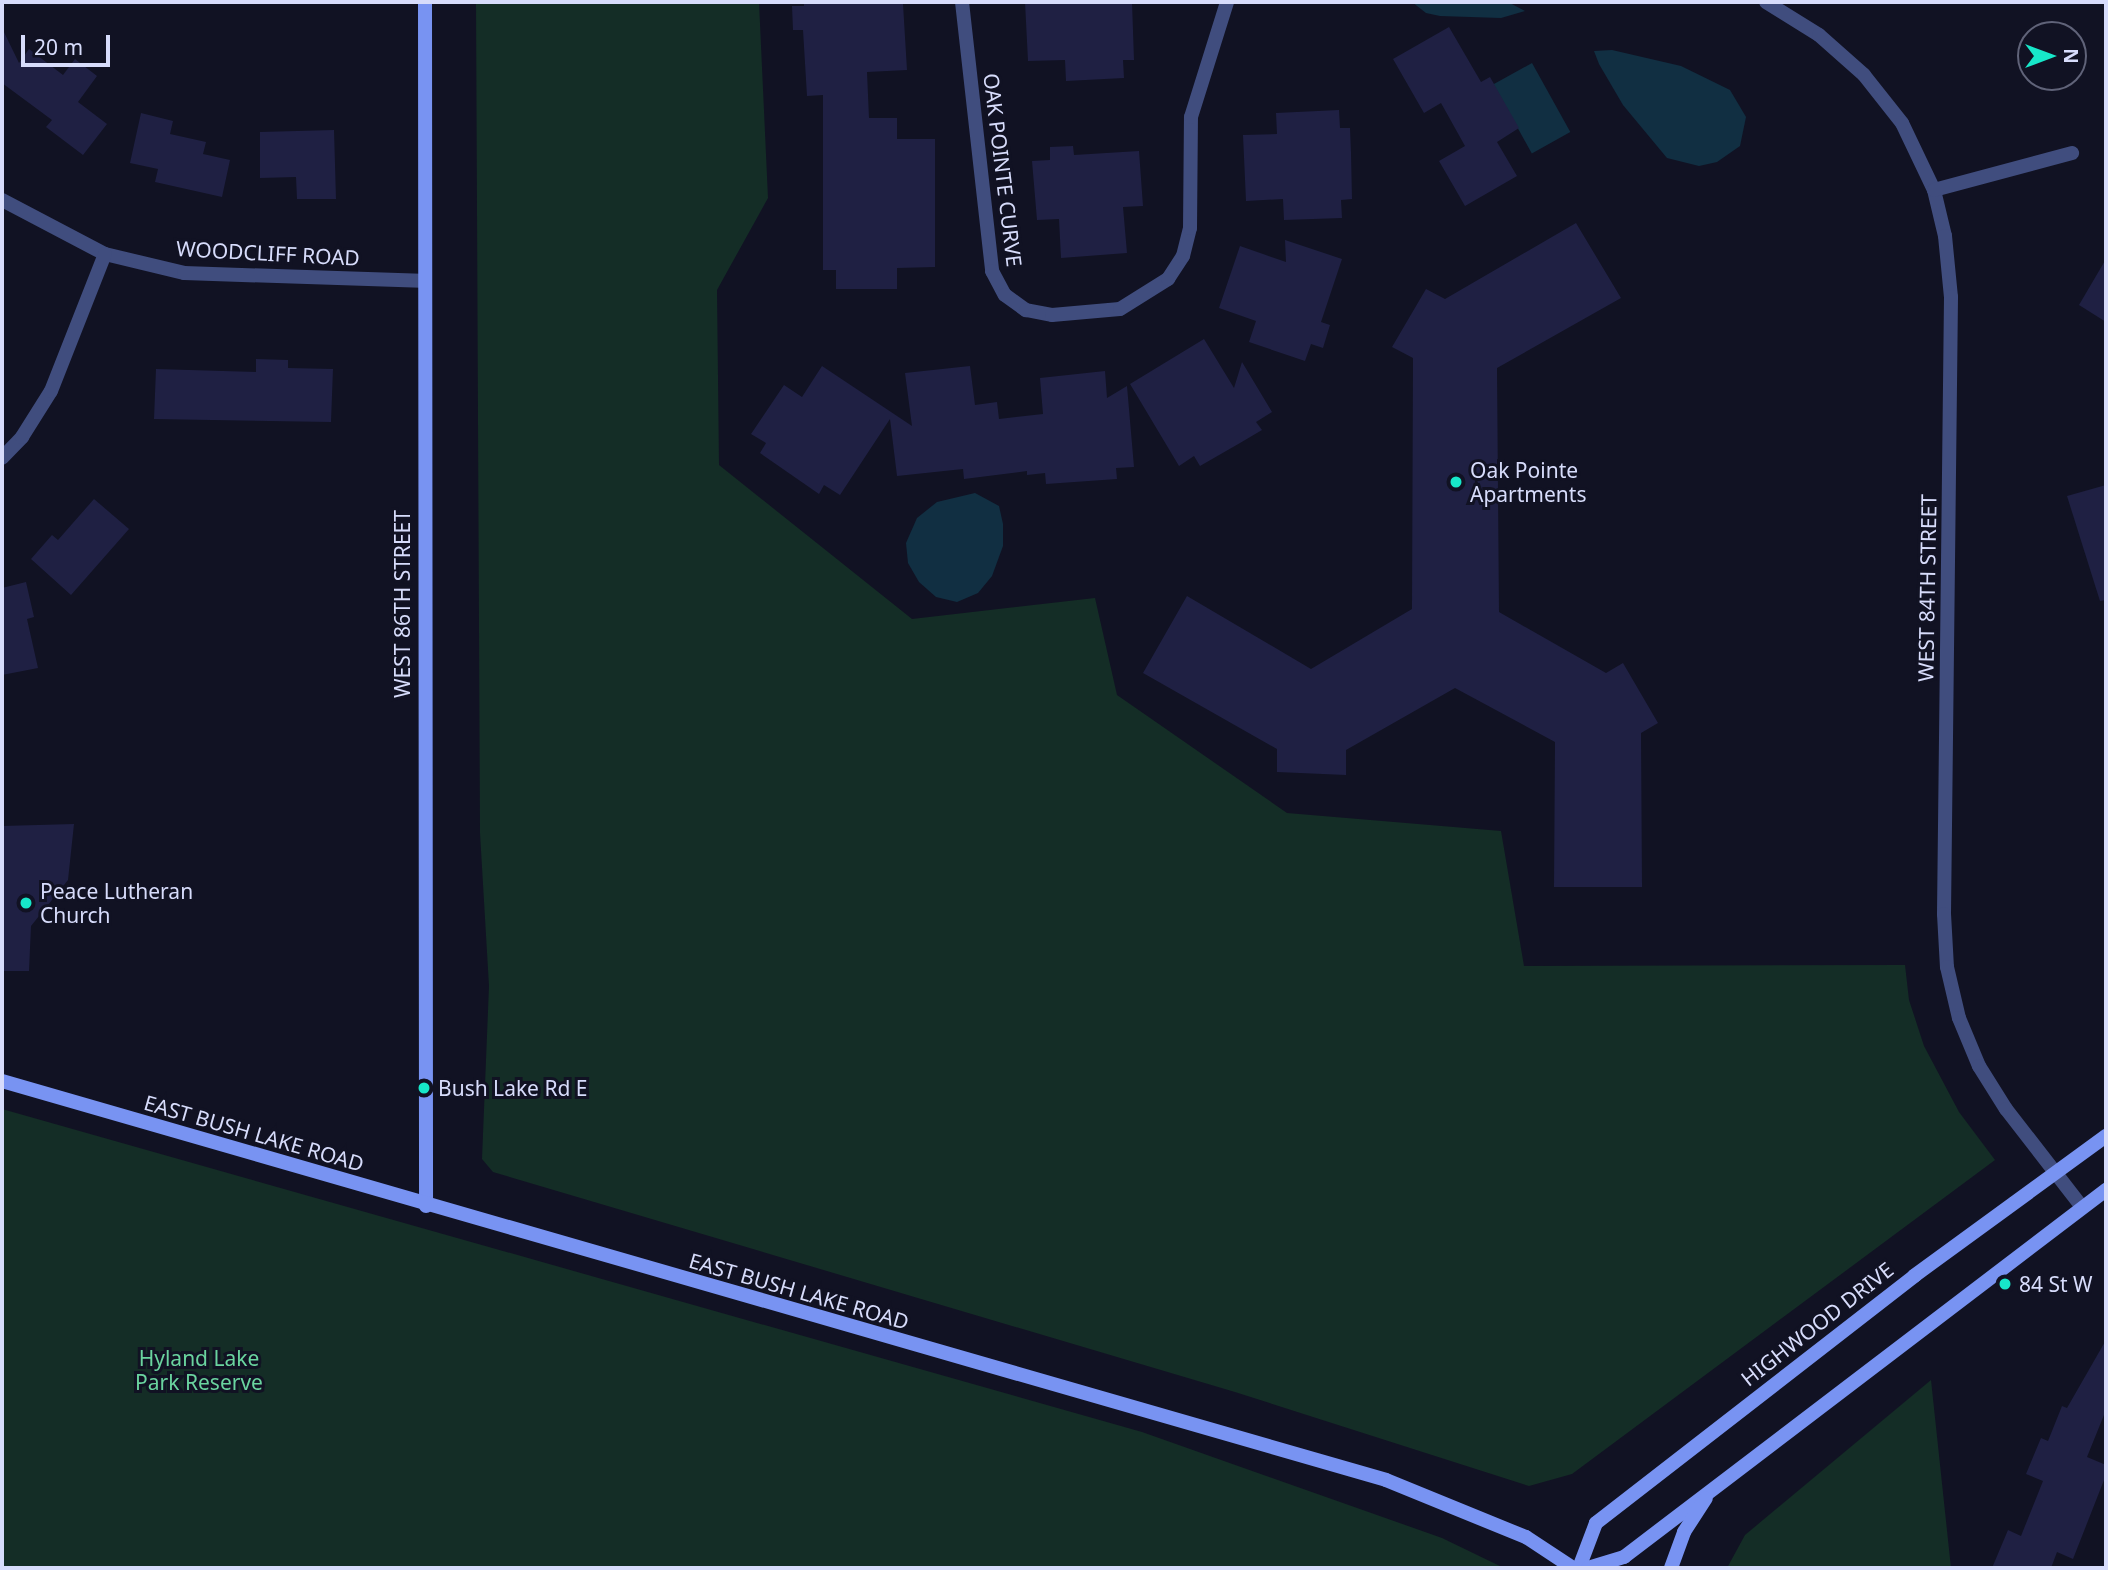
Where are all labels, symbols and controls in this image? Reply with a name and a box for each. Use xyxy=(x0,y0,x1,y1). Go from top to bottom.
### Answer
scale bar xyxy=(24,21,114,65)
north arrow xyxy=(2017,21,2087,91)
text: 20 m xyxy=(34,33,83,61)
text: N xyxy=(2058,48,2084,64)
street label: OAK POINTE CURVE xyxy=(979,72,1027,268)
street label: WOODCLIFF ROAD xyxy=(176,236,360,270)
place label: Oak Pointe Apartments xyxy=(1470,457,1586,507)
marker: Oak Pointe Apartments xyxy=(1448,474,1464,490)
street label: WEST 84TH STREET xyxy=(1913,494,1941,682)
street label: WEST 86TH STREET xyxy=(389,510,415,698)
place label: Peace Lutheran Church xyxy=(40,878,193,928)
marker: Peace Lutheran Church xyxy=(18,895,34,911)
place label: Bush Lake Rd E xyxy=(438,1075,588,1101)
marker: Bush Lake Rd E xyxy=(416,1080,432,1096)
street label: EAST BUSH LAKE ROAD xyxy=(141,1090,367,1176)
street label: EAST BUSH LAKE ROAD xyxy=(686,1248,912,1334)
street label: HIGHWOOD DRIVE xyxy=(1736,1257,1898,1391)
place label: 84 St W xyxy=(2019,1271,2093,1297)
marker: 84 St W xyxy=(1997,1276,2013,1292)
park label: Hyland Lake Park Reserve xyxy=(135,1345,263,1395)

